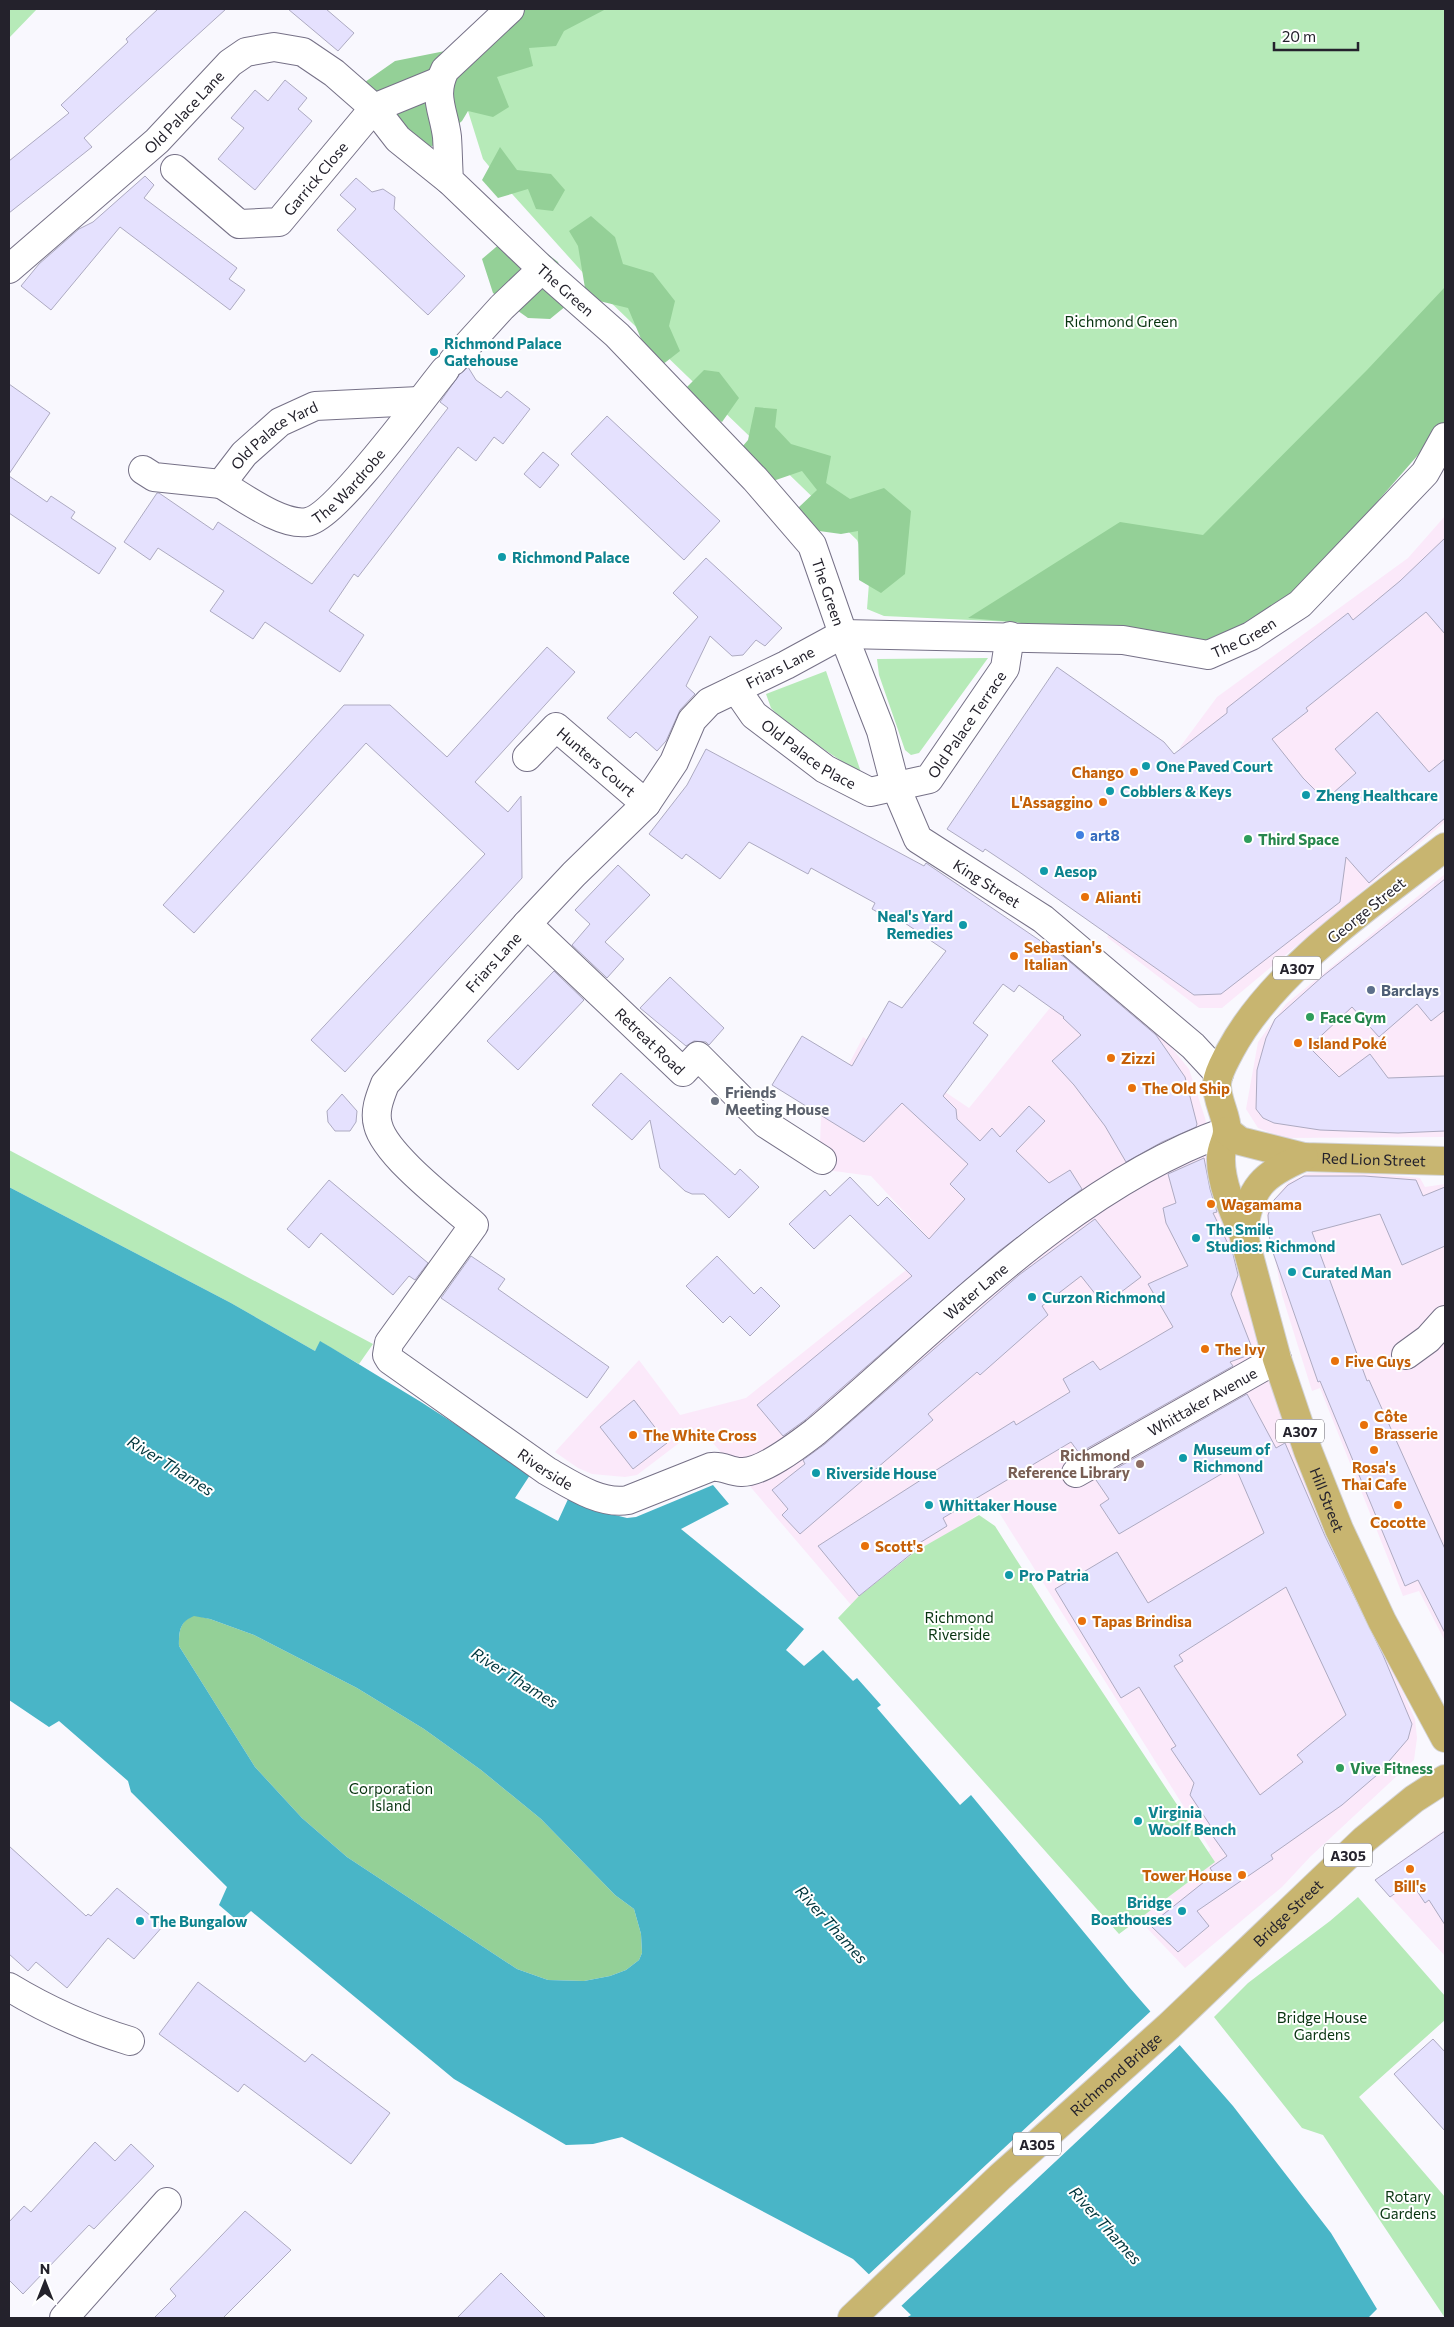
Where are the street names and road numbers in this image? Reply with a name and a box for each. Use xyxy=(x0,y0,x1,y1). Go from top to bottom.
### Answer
street label: Old Palace Lane xyxy=(140,67,227,157)
street label: Garrick Close xyxy=(279,138,351,219)
street label: The Green xyxy=(533,260,598,320)
street label: Old Palace Yard xyxy=(227,397,320,473)
street label: The Wardrobe xyxy=(308,445,388,527)
street label: The Green xyxy=(808,556,848,628)
street label: The Green xyxy=(1208,613,1279,661)
street label: Friars Lane xyxy=(743,642,817,692)
street label: Old Palace Terrace xyxy=(923,667,1010,782)
street label: Old Palace Place xyxy=(758,715,859,792)
street label: Hunters Court xyxy=(554,723,639,800)
street label: King Street xyxy=(950,855,1024,911)
street label: George Street xyxy=(1323,873,1409,947)
street label: Friars Lane xyxy=(461,928,525,996)
road number: A307 xyxy=(1273,956,1321,980)
street label: Retreat Road xyxy=(612,1004,689,1078)
street label: Red Lion Street xyxy=(1321,1148,1426,1169)
street label: Water Lane xyxy=(940,1259,1011,1323)
street label: Whittaker Avenue xyxy=(1144,1363,1260,1440)
road number: A307 xyxy=(1276,1420,1324,1442)
street label: Riverside xyxy=(514,1444,576,1493)
street label: Hill Street xyxy=(1306,1465,1348,1535)
road number: A305 xyxy=(1324,1844,1372,1866)
street label: Bridge Street xyxy=(1249,1875,1326,1950)
street label: Richmond Bridge xyxy=(1066,2028,1165,2119)
road number: A305 xyxy=(1013,2132,1061,2156)

